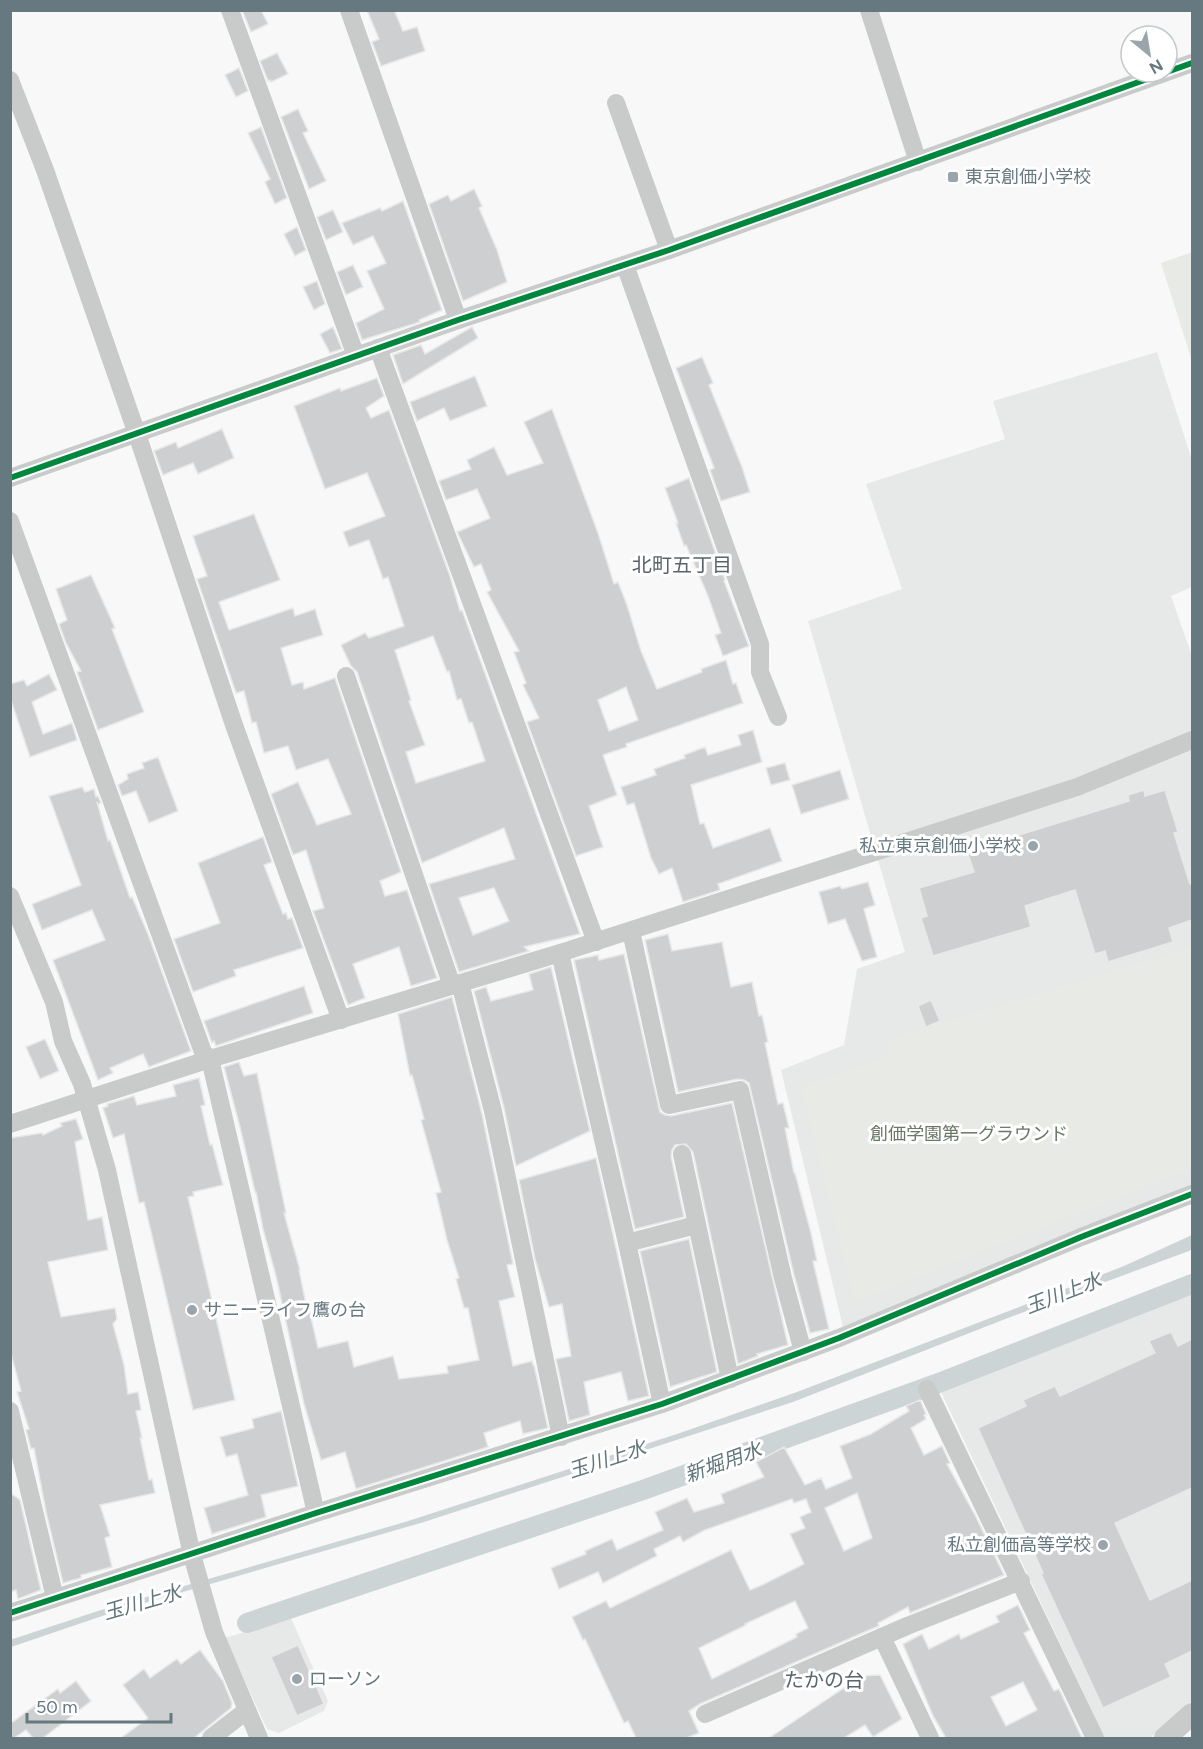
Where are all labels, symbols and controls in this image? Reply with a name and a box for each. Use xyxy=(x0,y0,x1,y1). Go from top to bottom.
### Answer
north arrow xyxy=(1119,24,1179,84)
text: N xyxy=(1146,55,1166,78)
place label: 東京創価小学校 xyxy=(965,166,1091,188)
marker: 東京創価小学校 xyxy=(946,170,960,184)
district label: 北町五丁目 xyxy=(632,553,732,577)
place label: 私立東京創価小学校 xyxy=(859,835,1021,857)
marker: 私立東京創価小学校 xyxy=(1026,839,1040,853)
park label: 創価学園第一グラウンド xyxy=(870,1123,1068,1145)
water label: 玉川上水 xyxy=(1021,1267,1107,1319)
place label: サニーライフ鷹の台 xyxy=(204,1299,366,1321)
marker: サニーライフ鷹の台 xyxy=(185,1303,199,1317)
water label: 玉川上水 xyxy=(565,1435,651,1483)
water label: 新堀用水 xyxy=(681,1436,767,1487)
place label: 私立創価高等学校 xyxy=(947,1534,1091,1556)
marker: 私立創価高等学校 xyxy=(1096,1538,1110,1552)
water label: 玉川上水 xyxy=(100,1579,186,1625)
place label: ローソン xyxy=(309,1668,381,1690)
district label: たかの台 xyxy=(784,1668,864,1692)
marker: ローソン xyxy=(290,1672,304,1686)
scale bar xyxy=(27,1686,171,1724)
text: 50 m xyxy=(36,1696,78,1718)

